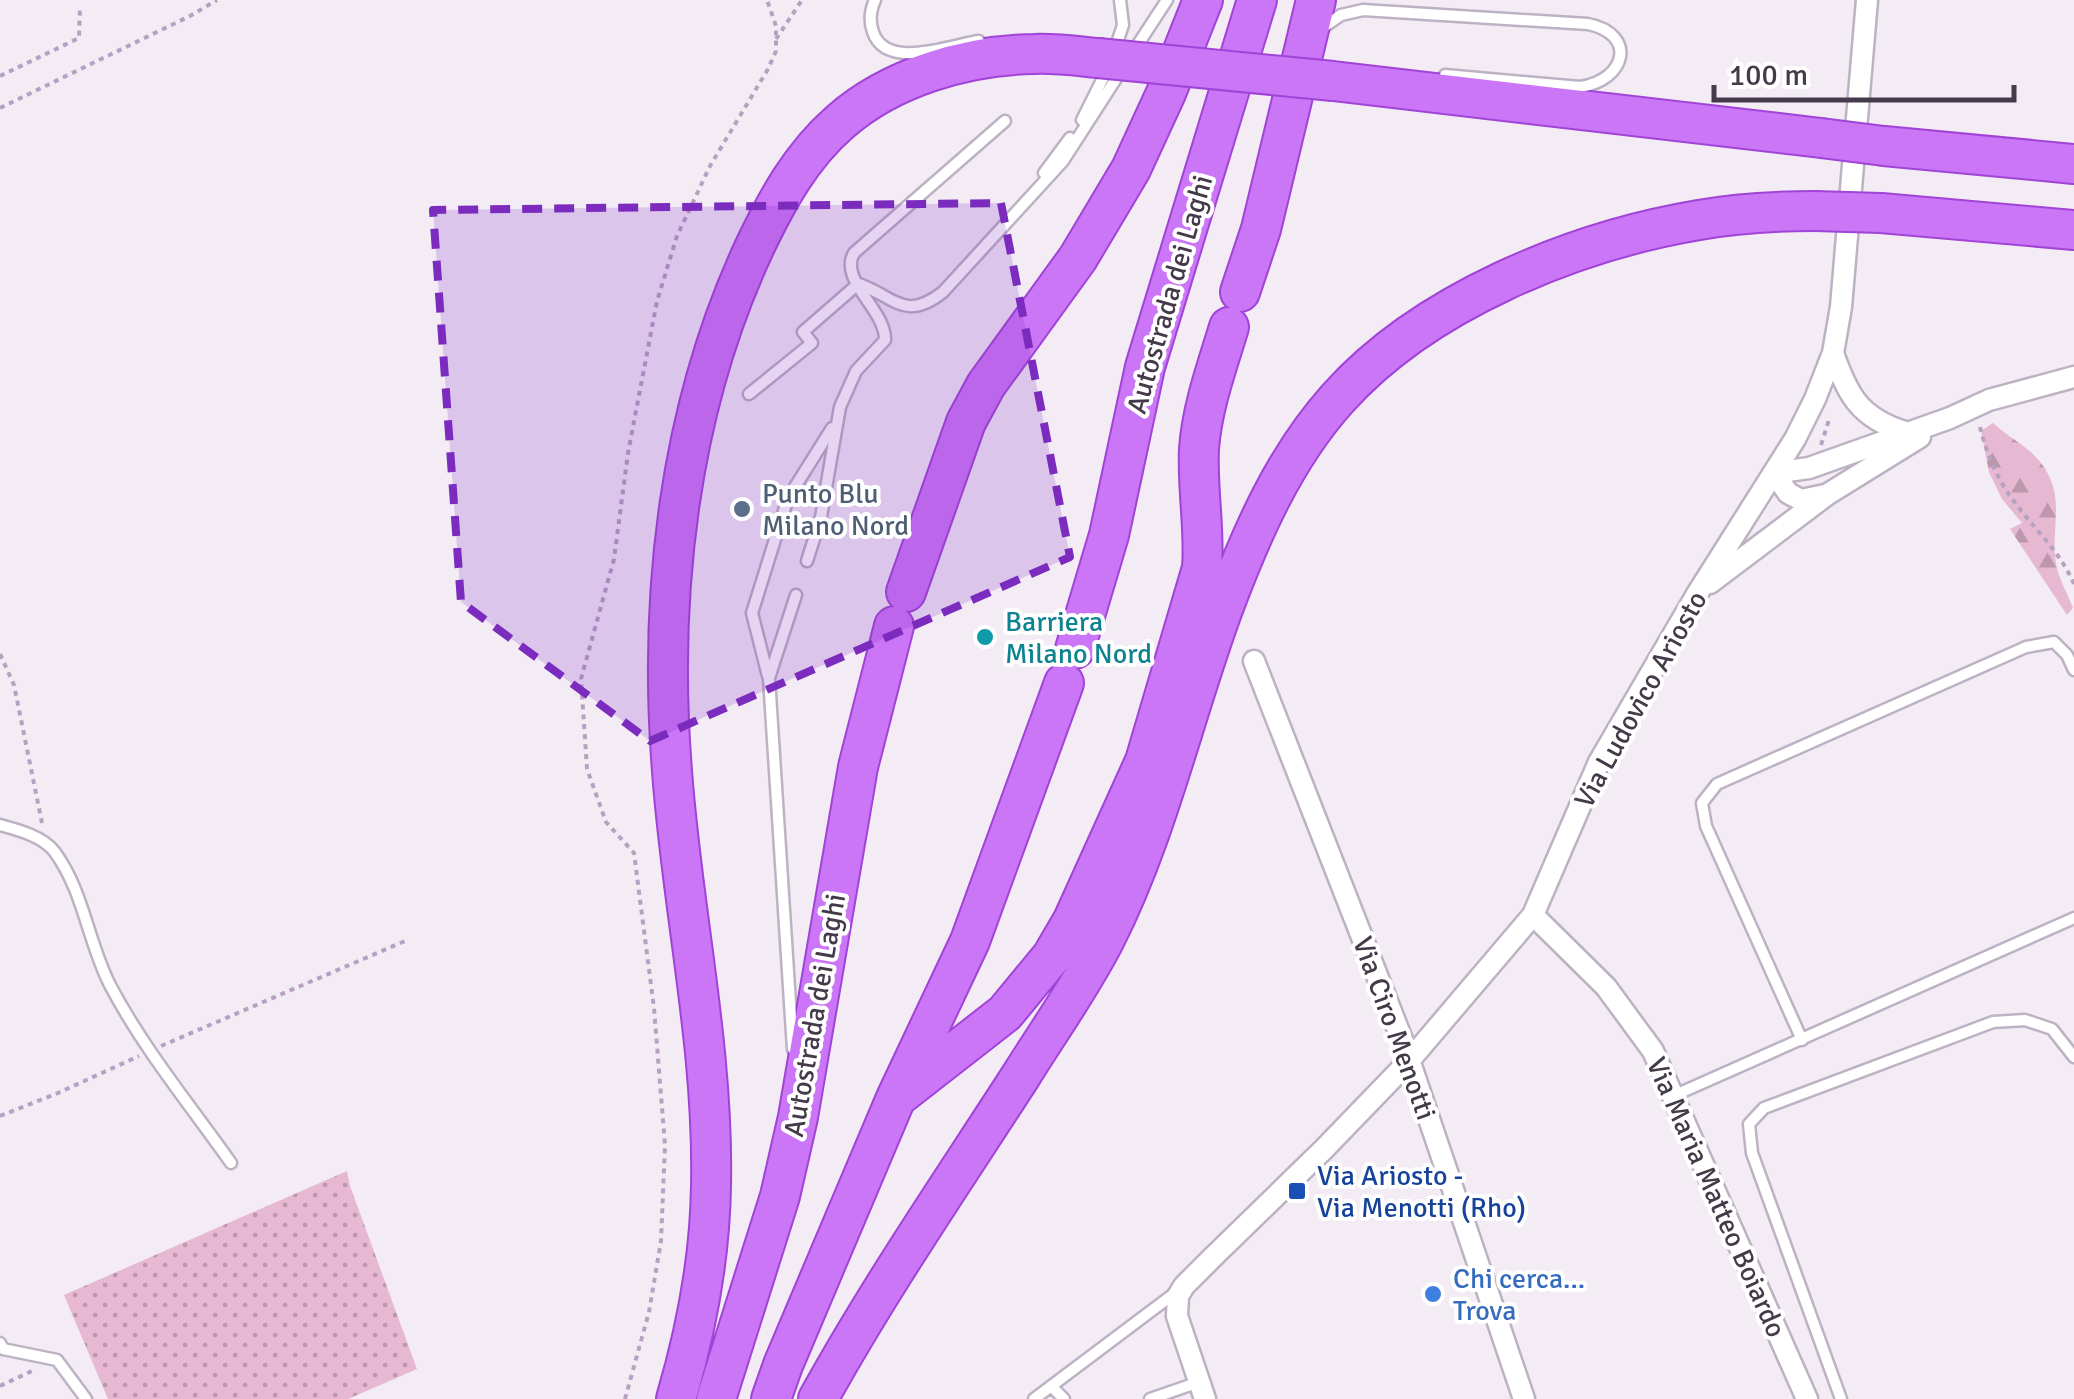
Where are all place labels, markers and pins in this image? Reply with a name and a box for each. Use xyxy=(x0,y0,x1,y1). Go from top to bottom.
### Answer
place label: Punto Blu Milano Nord xyxy=(762,477,909,543)
marker: Punto Blu Milano Nord xyxy=(731,498,753,520)
place label: Barriera Milano Nord xyxy=(1005,605,1152,671)
marker: Barriera Milano Nord xyxy=(974,626,996,648)
place label: Via Ariosto - Via Menotti (Rho) xyxy=(1317,1159,1526,1225)
marker: Via Ariosto - Via Menotti (Rho) xyxy=(1286,1180,1308,1202)
place label: Chi cerca... Trova xyxy=(1453,1262,1585,1328)
marker: Chi cerca... Trova xyxy=(1422,1283,1444,1305)

